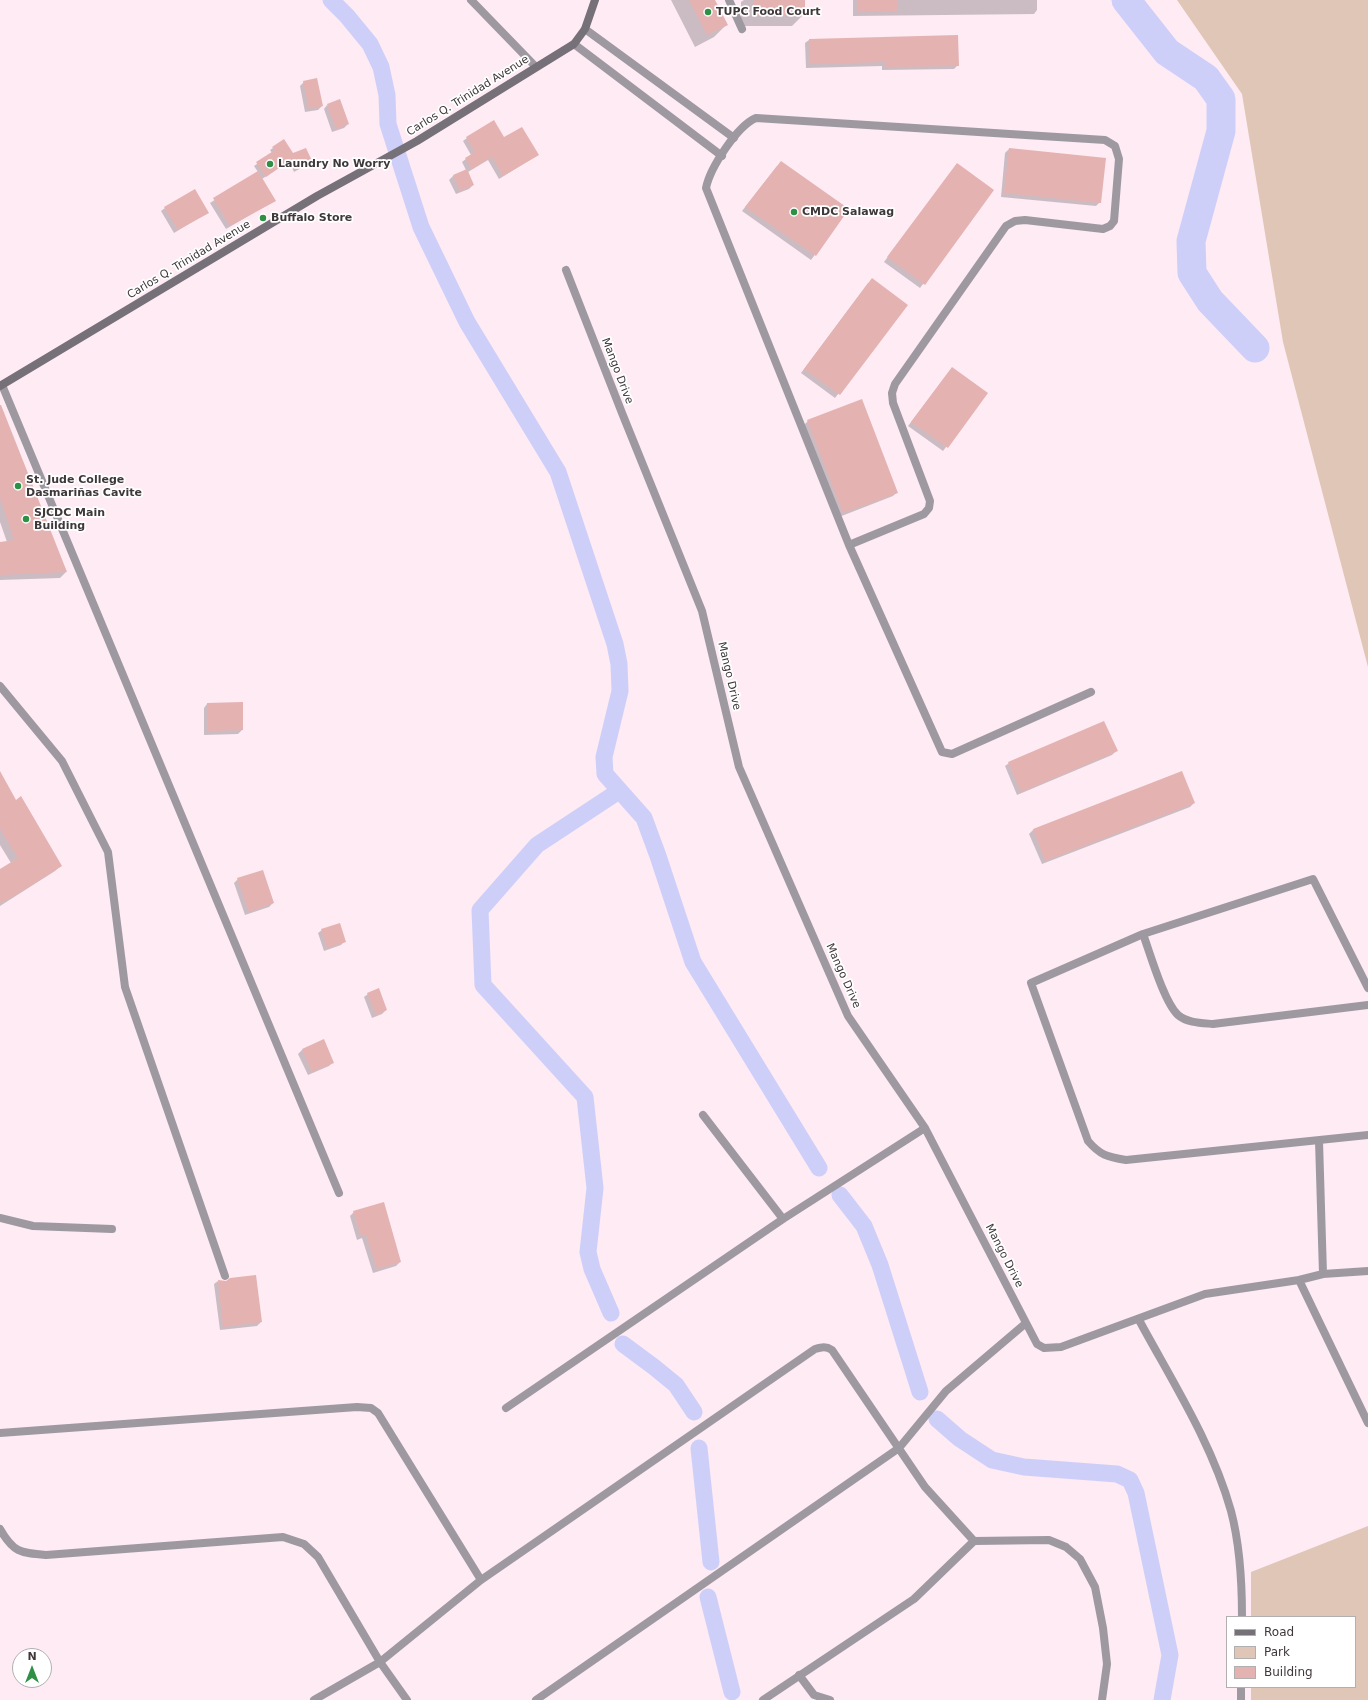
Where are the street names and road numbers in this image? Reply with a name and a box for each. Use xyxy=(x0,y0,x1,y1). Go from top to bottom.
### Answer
street label: Carlos Q. Trinidad Avenue xyxy=(405,53,531,139)
street label: Carlos Q. Trinidad Avenue xyxy=(125,218,253,302)
street label: Mango Drive xyxy=(598,336,636,406)
street label: Mango Drive xyxy=(715,641,743,711)
street label: Mango Drive xyxy=(823,941,863,1011)
street label: Mango Drive xyxy=(982,1222,1026,1290)

